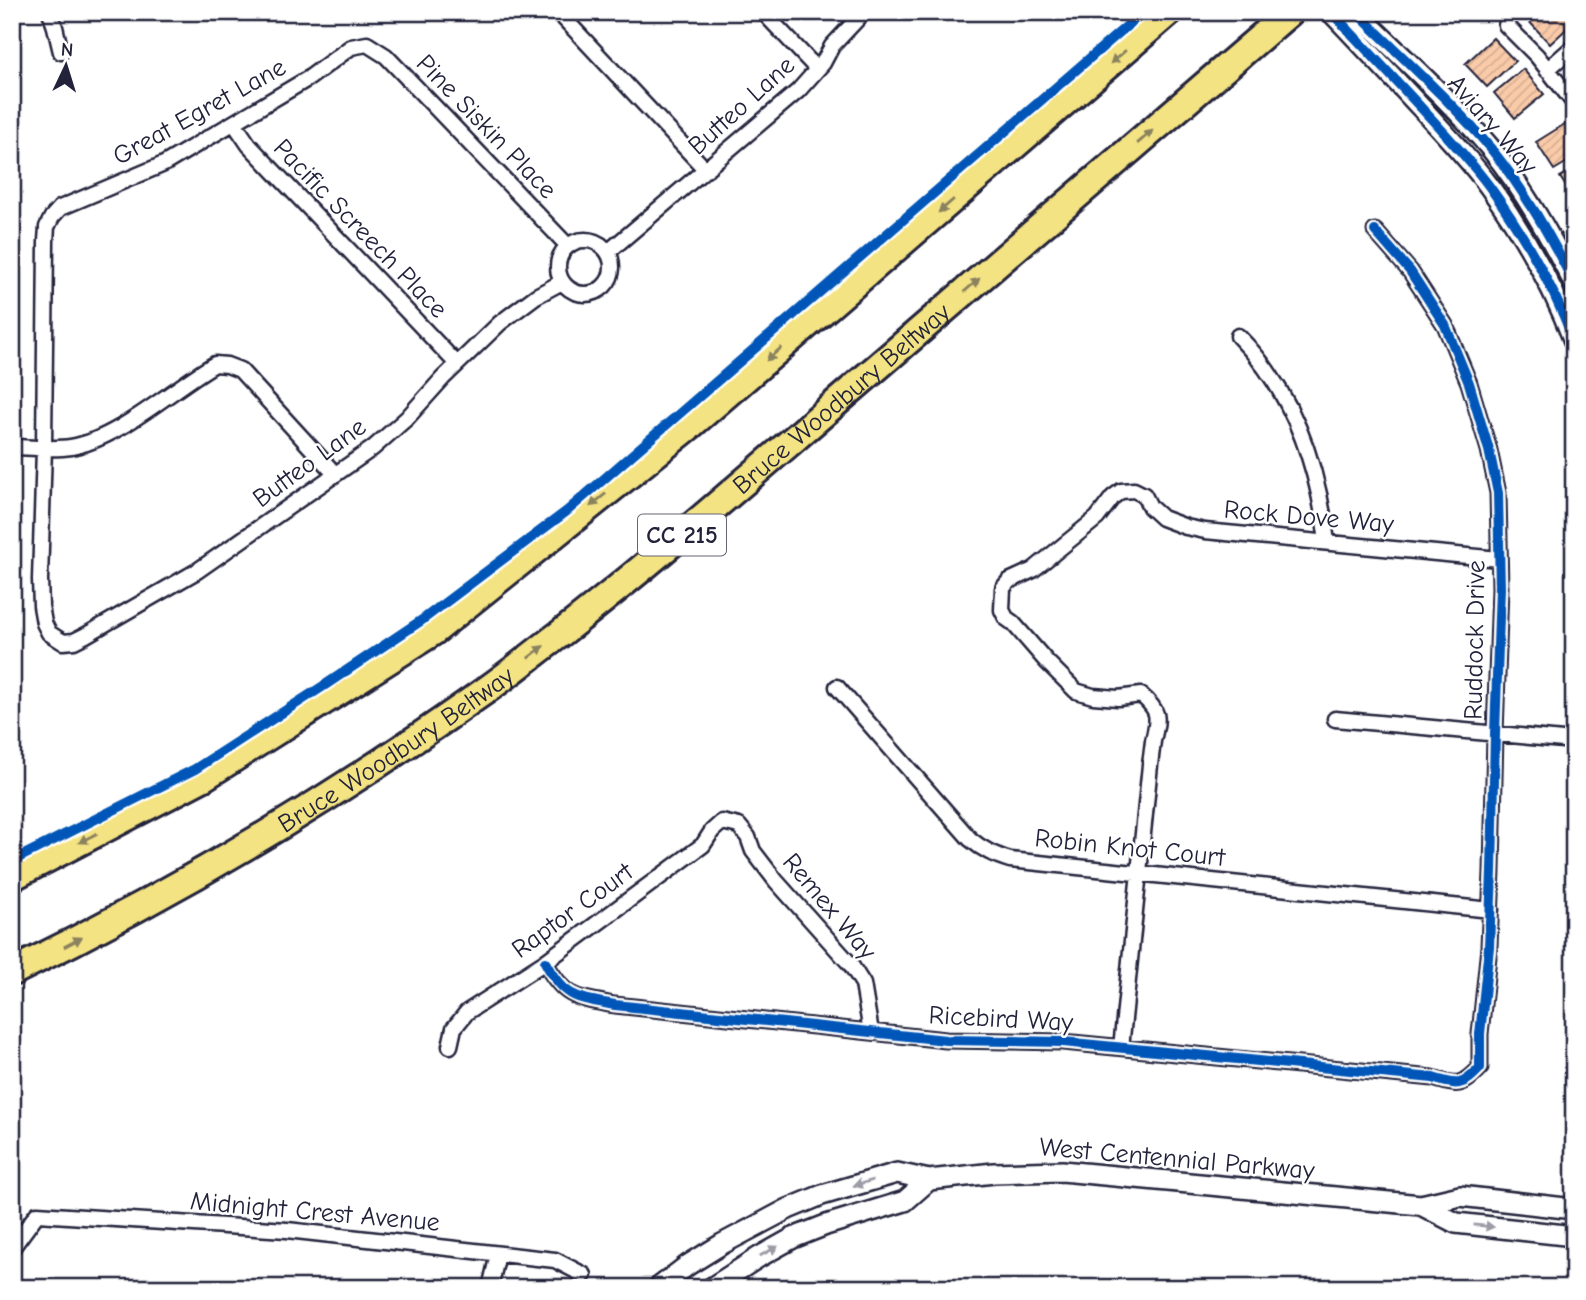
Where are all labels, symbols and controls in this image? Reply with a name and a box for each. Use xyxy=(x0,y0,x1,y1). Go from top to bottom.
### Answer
north arrow xyxy=(32,32,102,102)
text: N xyxy=(60,39,74,61)
street label: Pine Siskin Place xyxy=(410,49,563,205)
one-way arrow xyxy=(1109,49,1127,65)
street label: Butteo Lane xyxy=(682,50,801,161)
street label: Great Egret Lane xyxy=(108,52,291,172)
street label: Aviary Way xyxy=(1441,69,1544,181)
one-way arrow xyxy=(1136,129,1154,145)
street label: Pacific Screech Place xyxy=(267,133,453,324)
one-way arrow xyxy=(937,198,954,213)
one-way arrow xyxy=(964,278,981,293)
street label: Bruce Woodbury Beltway xyxy=(727,297,957,501)
one-way arrow xyxy=(765,346,782,361)
street label: Butteo Lane xyxy=(247,412,372,514)
one-way arrow xyxy=(590,492,608,507)
street label: Rock Dove Way xyxy=(1223,495,1395,539)
road number: CC 215 xyxy=(638,514,726,556)
street label: Ruddock Drive xyxy=(1459,560,1491,720)
one-way arrow xyxy=(526,645,544,660)
street label: Bruce Woodbury Beltway xyxy=(273,661,520,839)
street label: Robin Knot Court xyxy=(1033,823,1228,873)
one-way arrow xyxy=(78,832,98,843)
street label: Remex Way xyxy=(776,847,883,966)
street label: Raptor Court xyxy=(506,856,640,965)
one-way arrow xyxy=(64,936,84,948)
street label: Ricebird Way xyxy=(928,1000,1074,1038)
street label: West Centennial Parkway xyxy=(1038,1132,1316,1186)
one-way arrow xyxy=(852,1178,873,1188)
street label: Midnight Crest Avenue xyxy=(189,1186,441,1238)
one-way arrow xyxy=(1474,1221,1496,1232)
one-way arrow xyxy=(759,1245,779,1257)

